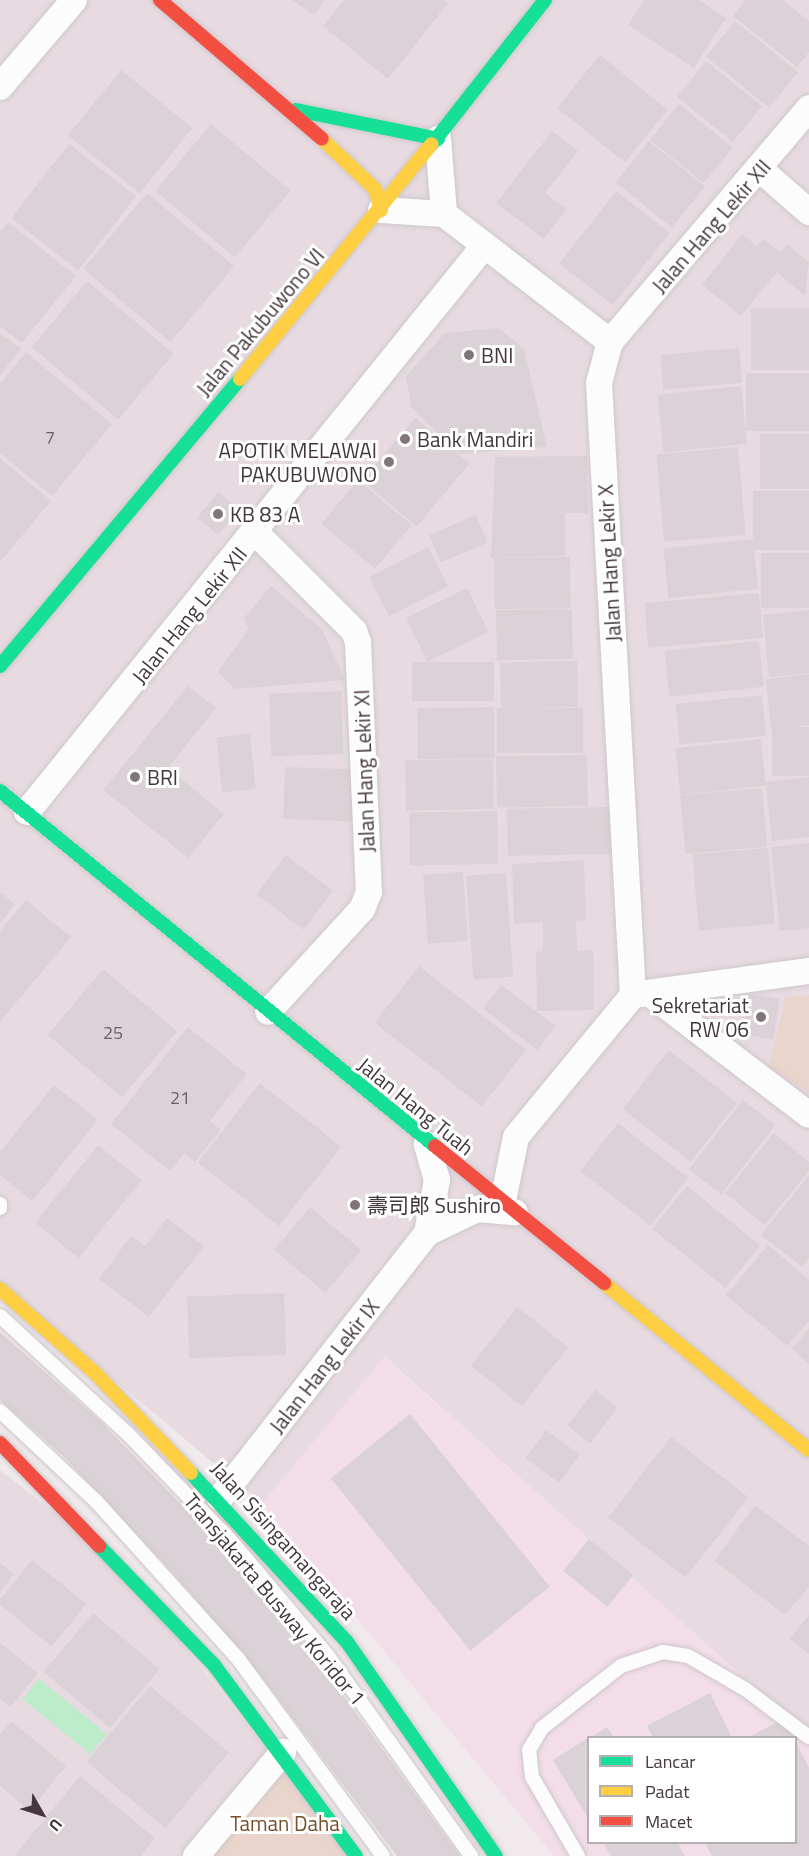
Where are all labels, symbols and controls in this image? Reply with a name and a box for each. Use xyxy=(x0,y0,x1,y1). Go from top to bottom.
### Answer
street label: Jalan Hang Lekir XII xyxy=(646,154,776,298)
street label: Jalan Pakubuwono VI xyxy=(191,243,329,401)
place label: BNI xyxy=(481,342,513,368)
marker: BNI xyxy=(462,348,476,362)
place label: Bank Mandiri xyxy=(417,426,533,452)
house number: 7 xyxy=(45,427,55,449)
marker: Bank Mandiri xyxy=(398,432,412,446)
place label: APOTIK MELAWAI PAKUBUWONO xyxy=(219,437,377,487)
marker: APOTIK MELAWAI PAKUBUWONO xyxy=(382,455,396,469)
street label: Jalan Hang Lekir X xyxy=(592,483,626,643)
place label: KB 83 A xyxy=(230,501,300,527)
marker: KB 83 A xyxy=(211,507,225,521)
street label: Jalan Hang Lekir XII xyxy=(126,542,252,688)
street label: Jalan Hang Lekir XI xyxy=(349,689,379,853)
place label: BRI xyxy=(147,764,178,790)
marker: BRI xyxy=(128,770,142,784)
place label: Sekretariat RW 06 xyxy=(652,992,749,1042)
marker: Sekretariat RW 06 xyxy=(754,1010,768,1024)
house number: 25 xyxy=(103,1022,123,1044)
street label: Jalan Hang Tuah xyxy=(353,1052,479,1160)
house number: 21 xyxy=(170,1087,190,1109)
place label: 壽司郎 Sushiro xyxy=(367,1192,501,1218)
marker: 壽司郎 Sushiro xyxy=(348,1198,362,1212)
street label: Jalan Hang Lekir IX xyxy=(264,1294,384,1438)
street label: Jalan Sisingamangaraja xyxy=(206,1456,362,1624)
street label: Transjakarta Busway Koridor 1 xyxy=(179,1488,371,1710)
legend xyxy=(587,1736,797,1844)
text: Lancar xyxy=(645,1748,695,1775)
text: Padat xyxy=(645,1778,689,1805)
north arrow xyxy=(12,1784,72,1844)
text: Macet xyxy=(645,1808,692,1835)
park label: Taman Daha xyxy=(230,1810,340,1836)
text: U xyxy=(43,1814,69,1837)

